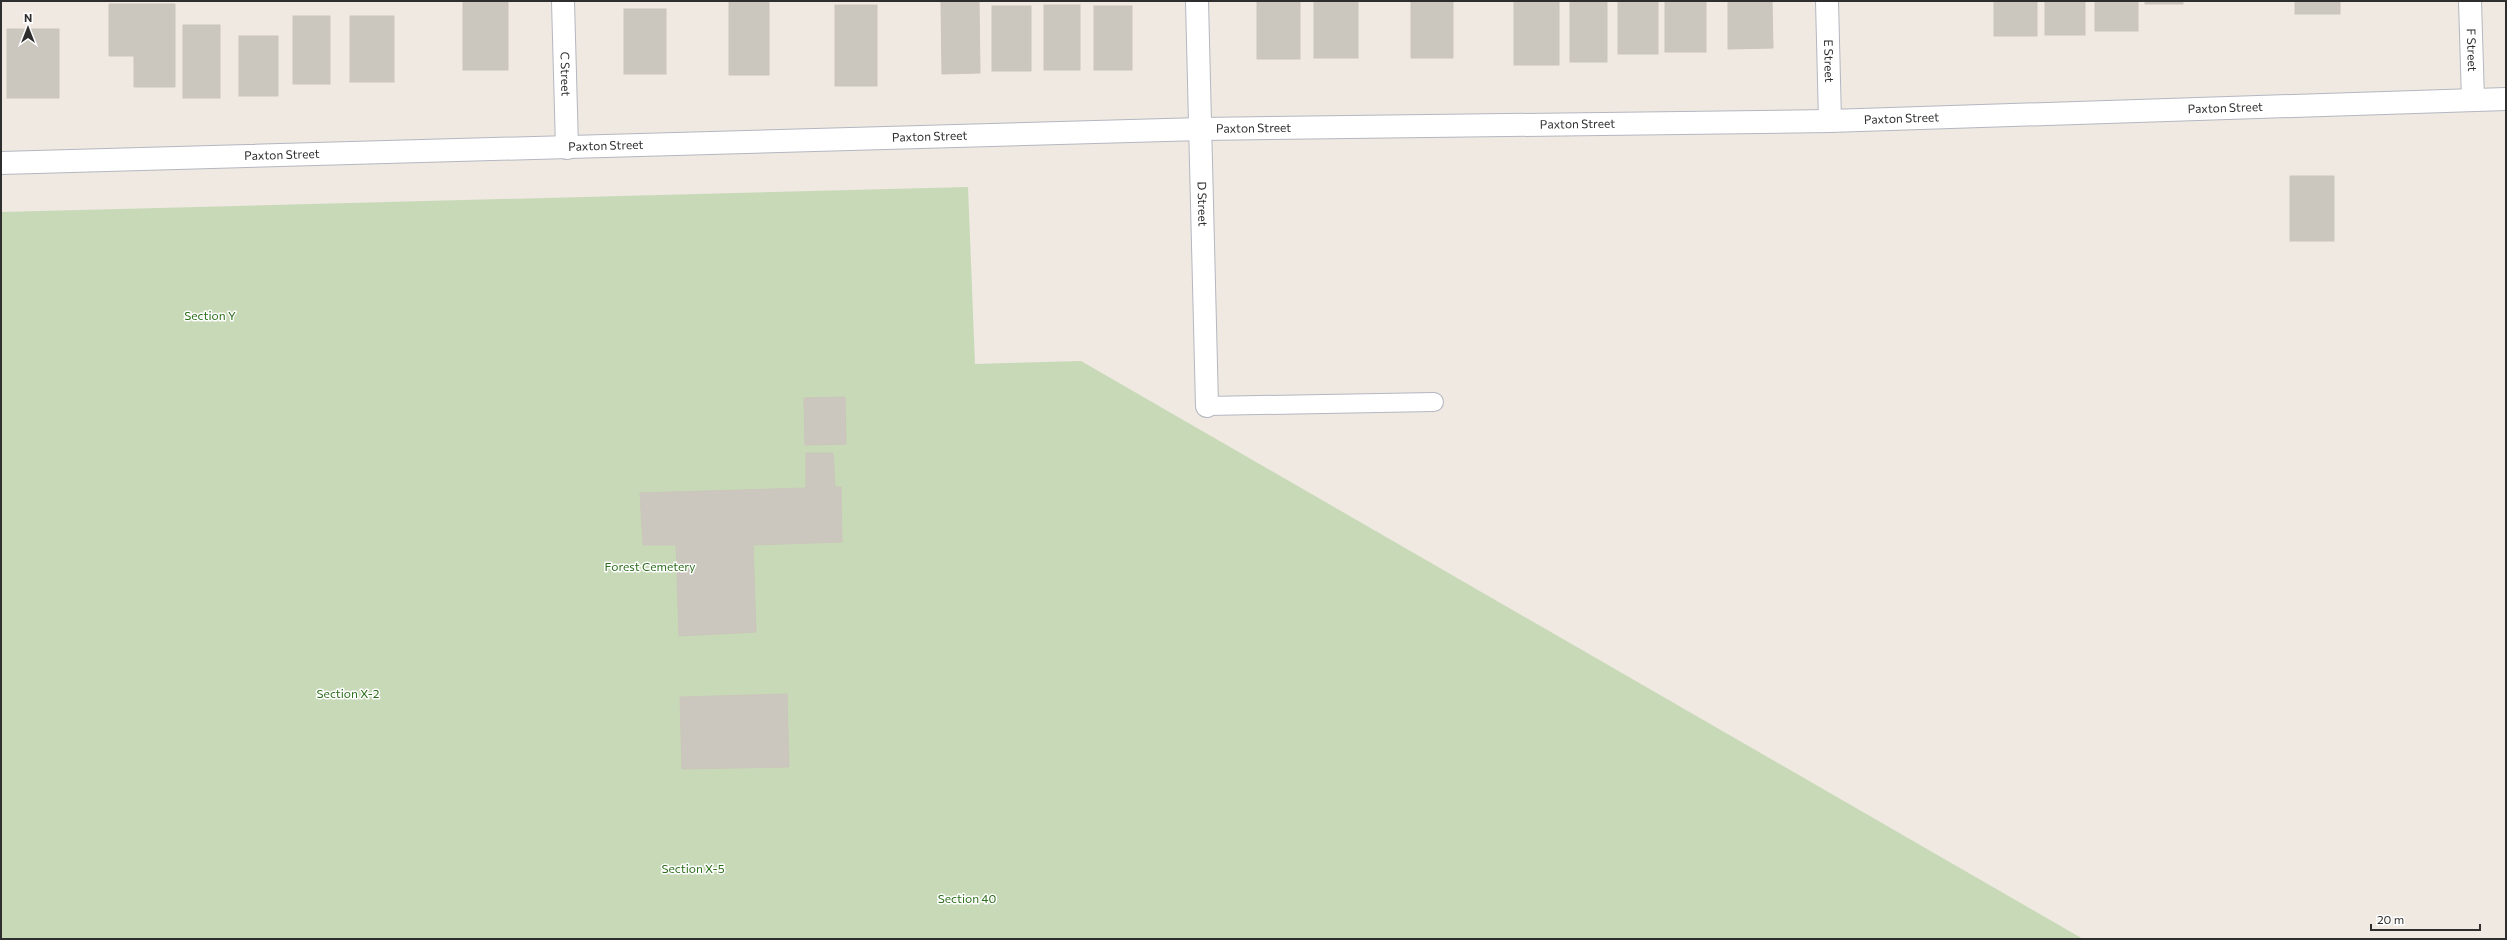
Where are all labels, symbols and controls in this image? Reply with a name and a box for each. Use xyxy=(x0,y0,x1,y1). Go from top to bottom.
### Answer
north arrow xyxy=(8,8,48,48)
text: N xyxy=(24,11,32,24)
street label: F Street xyxy=(2465,28,2480,72)
street label: E Street xyxy=(1822,39,1837,83)
street label: C Street xyxy=(558,52,574,96)
street label: Paxton Street xyxy=(2187,99,2263,115)
street label: Paxton Street xyxy=(1864,109,1939,126)
street label: Paxton Street xyxy=(1540,116,1615,131)
street label: Paxton Street xyxy=(1216,120,1291,135)
street label: Paxton Street xyxy=(892,128,968,144)
street label: Paxton Street xyxy=(568,137,644,153)
street label: Paxton Street xyxy=(244,146,320,162)
street label: D Street xyxy=(1195,181,1211,227)
park label: Section Y xyxy=(184,308,236,322)
park label: Forest Cemetery xyxy=(605,559,695,573)
park label: Section X-2 xyxy=(317,686,380,700)
park label: Section X-5 xyxy=(661,861,725,875)
park label: Section 40 xyxy=(938,891,997,905)
scale bar xyxy=(2371,906,2480,932)
text: 20 m xyxy=(2377,912,2404,926)

